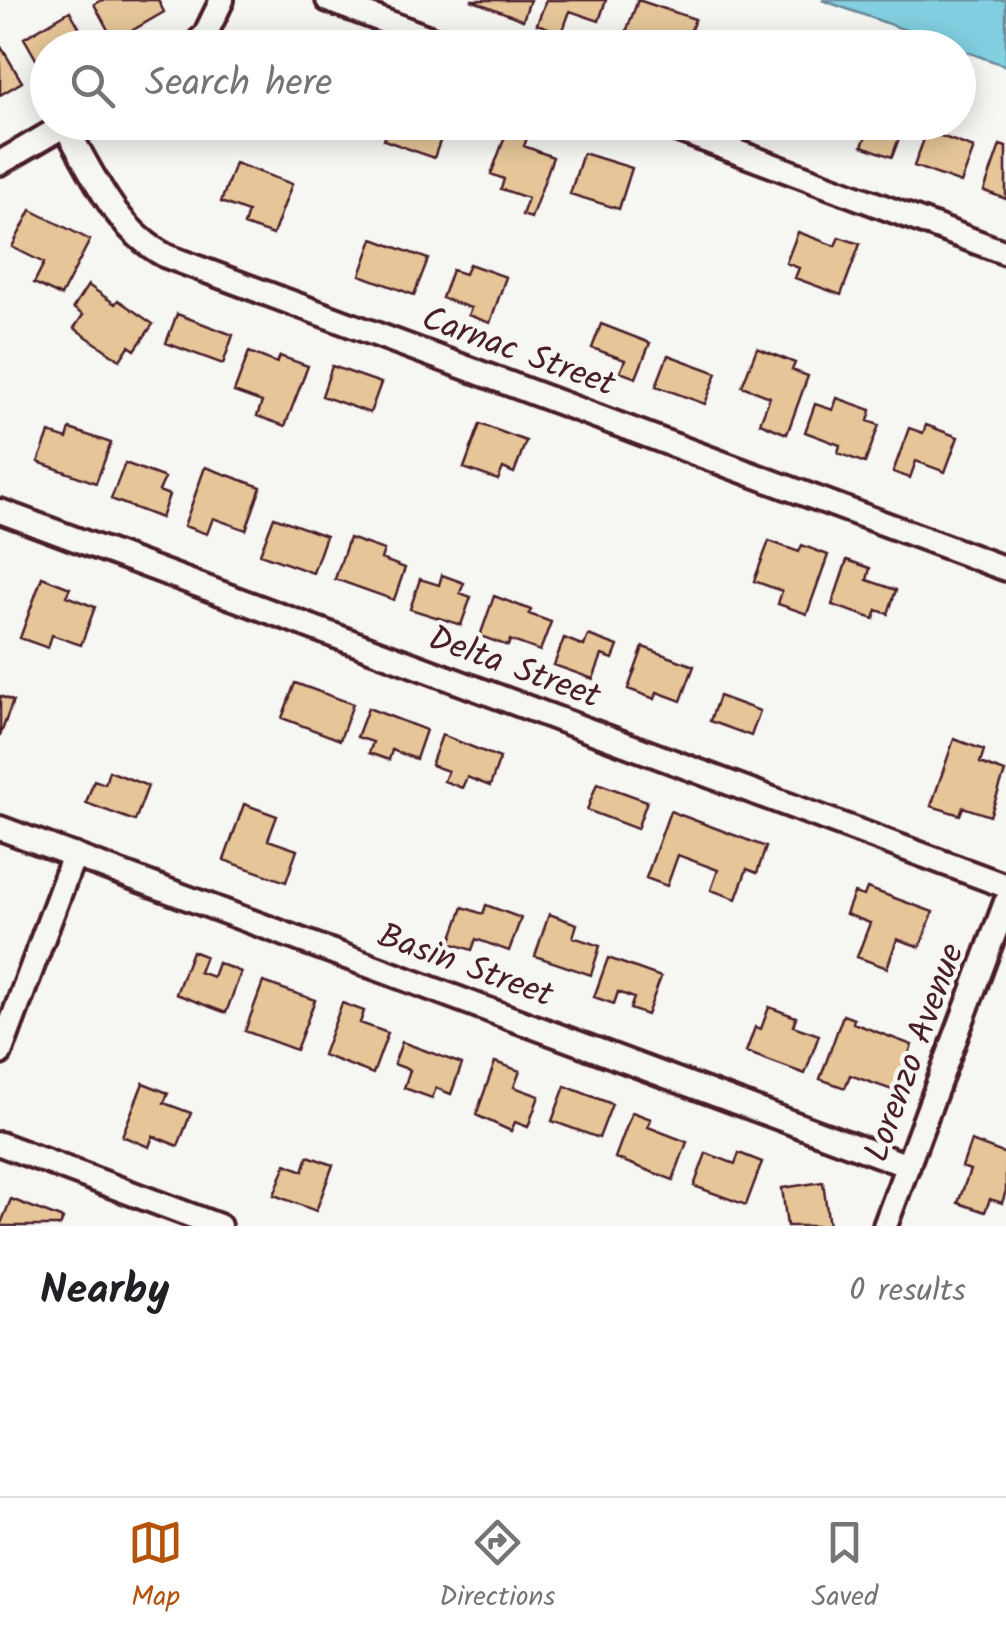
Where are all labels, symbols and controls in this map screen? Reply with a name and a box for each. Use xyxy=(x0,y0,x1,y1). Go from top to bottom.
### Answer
search box xyxy=(30,30,976,140)
text: Search here xyxy=(145,55,332,115)
icon: search xyxy=(65,58,120,113)
street label: Carnac Street xyxy=(413,292,623,414)
street label: Delta Street xyxy=(420,612,608,726)
street label: Basin Street xyxy=(369,909,561,1025)
street label: Lorenzo Avenue xyxy=(850,935,981,1170)
text: Nearby xyxy=(40,1258,169,1325)
text: 0 results xyxy=(849,1266,966,1317)
tab: Map xyxy=(128,1515,183,1620)
tab: Directions xyxy=(439,1515,555,1620)
tab: Saved xyxy=(812,1515,878,1620)

